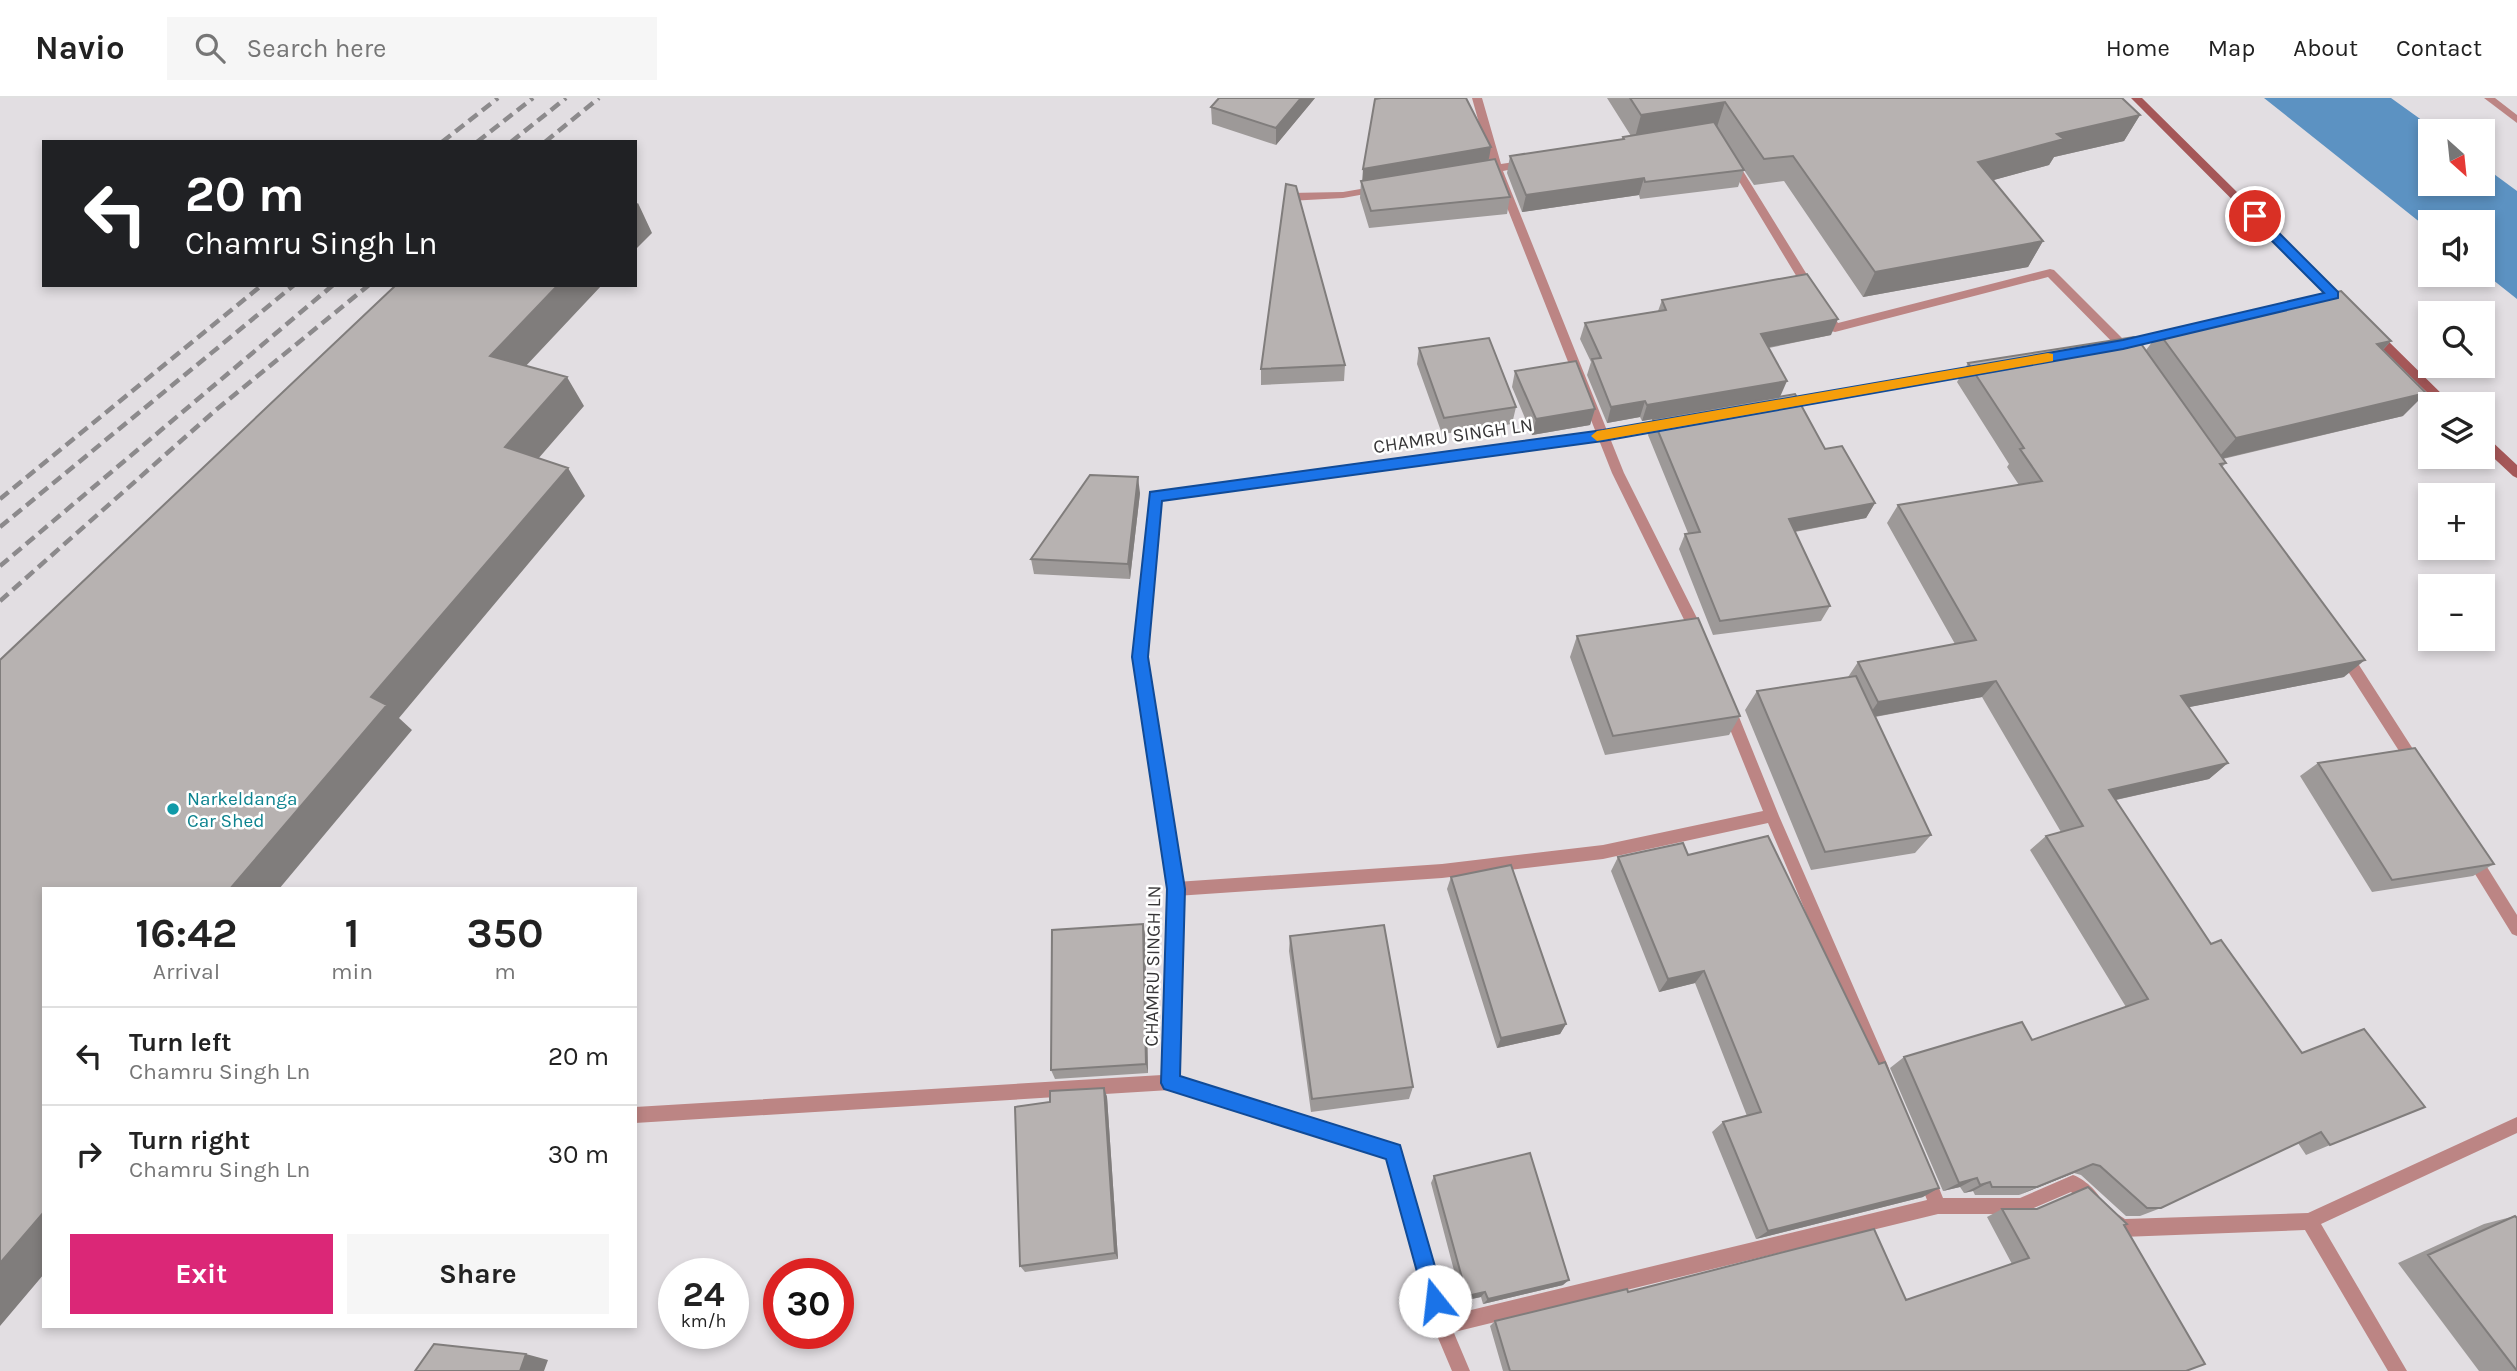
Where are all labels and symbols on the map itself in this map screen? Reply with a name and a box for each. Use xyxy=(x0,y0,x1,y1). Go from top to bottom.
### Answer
north arrow xyxy=(2418,119,2496,196)
pin xyxy=(2225,186,2285,246)
street label: CHAMRU SINGH LN xyxy=(1372,414,1534,458)
place label: Narkeldanga Car Shed xyxy=(187,788,297,832)
marker: Narkeldanga Car Shed xyxy=(165,801,181,817)
street label: CHAMRU SINGH LN xyxy=(1141,885,1165,1047)
speed limit sign: 30 xyxy=(763,1258,854,1349)
position arrow xyxy=(1398,1264,1472,1338)

